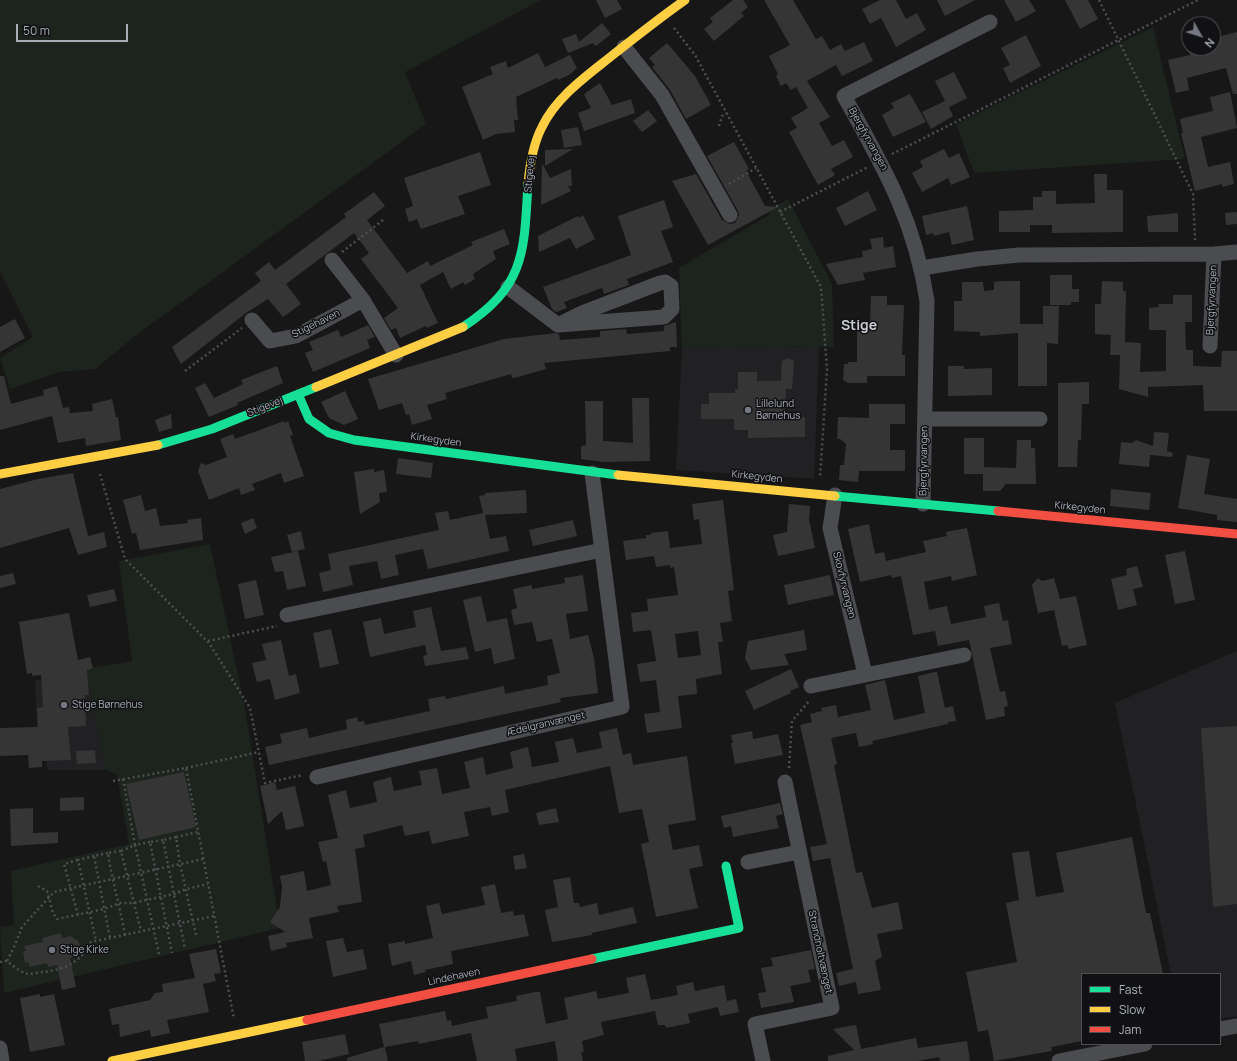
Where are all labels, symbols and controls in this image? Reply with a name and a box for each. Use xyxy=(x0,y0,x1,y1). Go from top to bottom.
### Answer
scale bar xyxy=(18,16,130,42)
north arrow xyxy=(1181,16,1221,56)
text: 50 m xyxy=(23,22,50,39)
text: N xyxy=(1202,35,1218,51)
street label: Bjergfyrvangen xyxy=(846,105,890,173)
street label: Stigevej xyxy=(522,155,538,193)
street label: Bjergfyrvangen xyxy=(1204,265,1220,335)
street label: Stigehaven xyxy=(290,307,342,341)
district label: Stige xyxy=(841,318,877,334)
street label: Stigevej xyxy=(245,394,285,420)
place label: Lillelund Børnehus xyxy=(756,398,801,422)
marker: Lillelund Børnehus xyxy=(743,405,753,415)
street label: Bjergfyrvangen xyxy=(917,426,931,496)
street label: Kirkegyden xyxy=(410,431,462,449)
street label: Kirkegyden xyxy=(731,468,783,486)
street label: Kirkegyden xyxy=(1054,499,1106,517)
street label: Skovfyrvangen xyxy=(830,551,858,619)
place label: Stige Børnehus xyxy=(72,699,143,711)
marker: Stige Børnehus xyxy=(59,700,69,710)
street label: Ædelgranvænget xyxy=(506,709,586,739)
street label: Strandholtvænget xyxy=(805,909,835,995)
place label: Stige Kirke xyxy=(60,944,109,956)
marker: Stige Kirke xyxy=(47,945,57,955)
street label: Lindehaven xyxy=(427,966,481,988)
legend xyxy=(1081,973,1221,1045)
text: Fast xyxy=(1119,981,1143,998)
text: Slow xyxy=(1119,1001,1145,1018)
text: Jam xyxy=(1119,1021,1141,1038)

